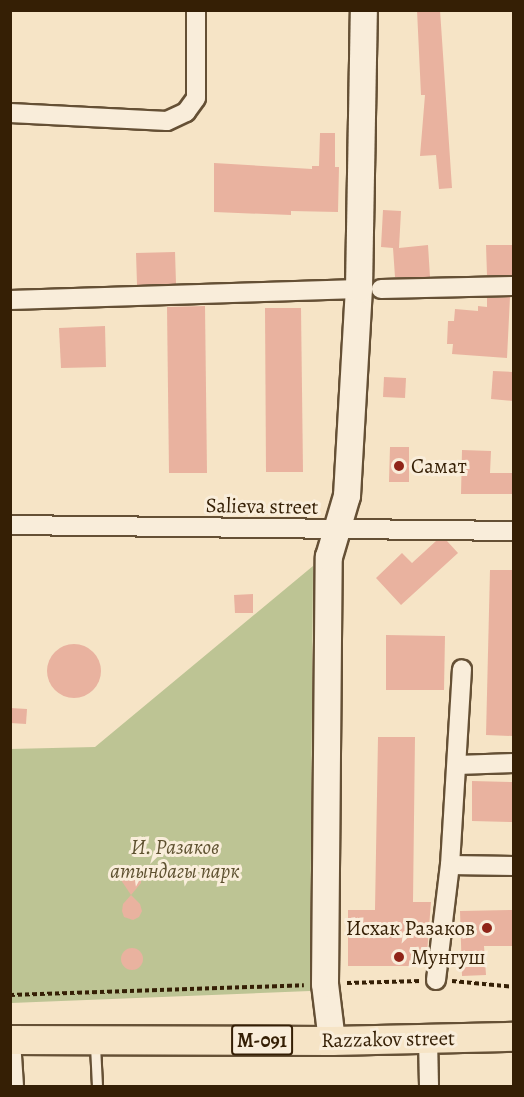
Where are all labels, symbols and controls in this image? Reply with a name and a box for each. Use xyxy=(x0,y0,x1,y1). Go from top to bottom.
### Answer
place label: Самат xyxy=(411,453,467,479)
marker: Самат xyxy=(392,459,406,473)
street label: Salieva street xyxy=(205,492,319,520)
park label: И. Разаков атындагы парк xyxy=(110,834,240,884)
place label: Исхак Разаков xyxy=(346,915,475,941)
marker: Исхак Разаков xyxy=(480,921,494,935)
place label: Мунгуш xyxy=(411,944,486,970)
marker: Мунгуш xyxy=(392,950,406,964)
road number: М-091 xyxy=(230,1023,294,1057)
street label: Razzakov street xyxy=(321,1025,455,1053)

